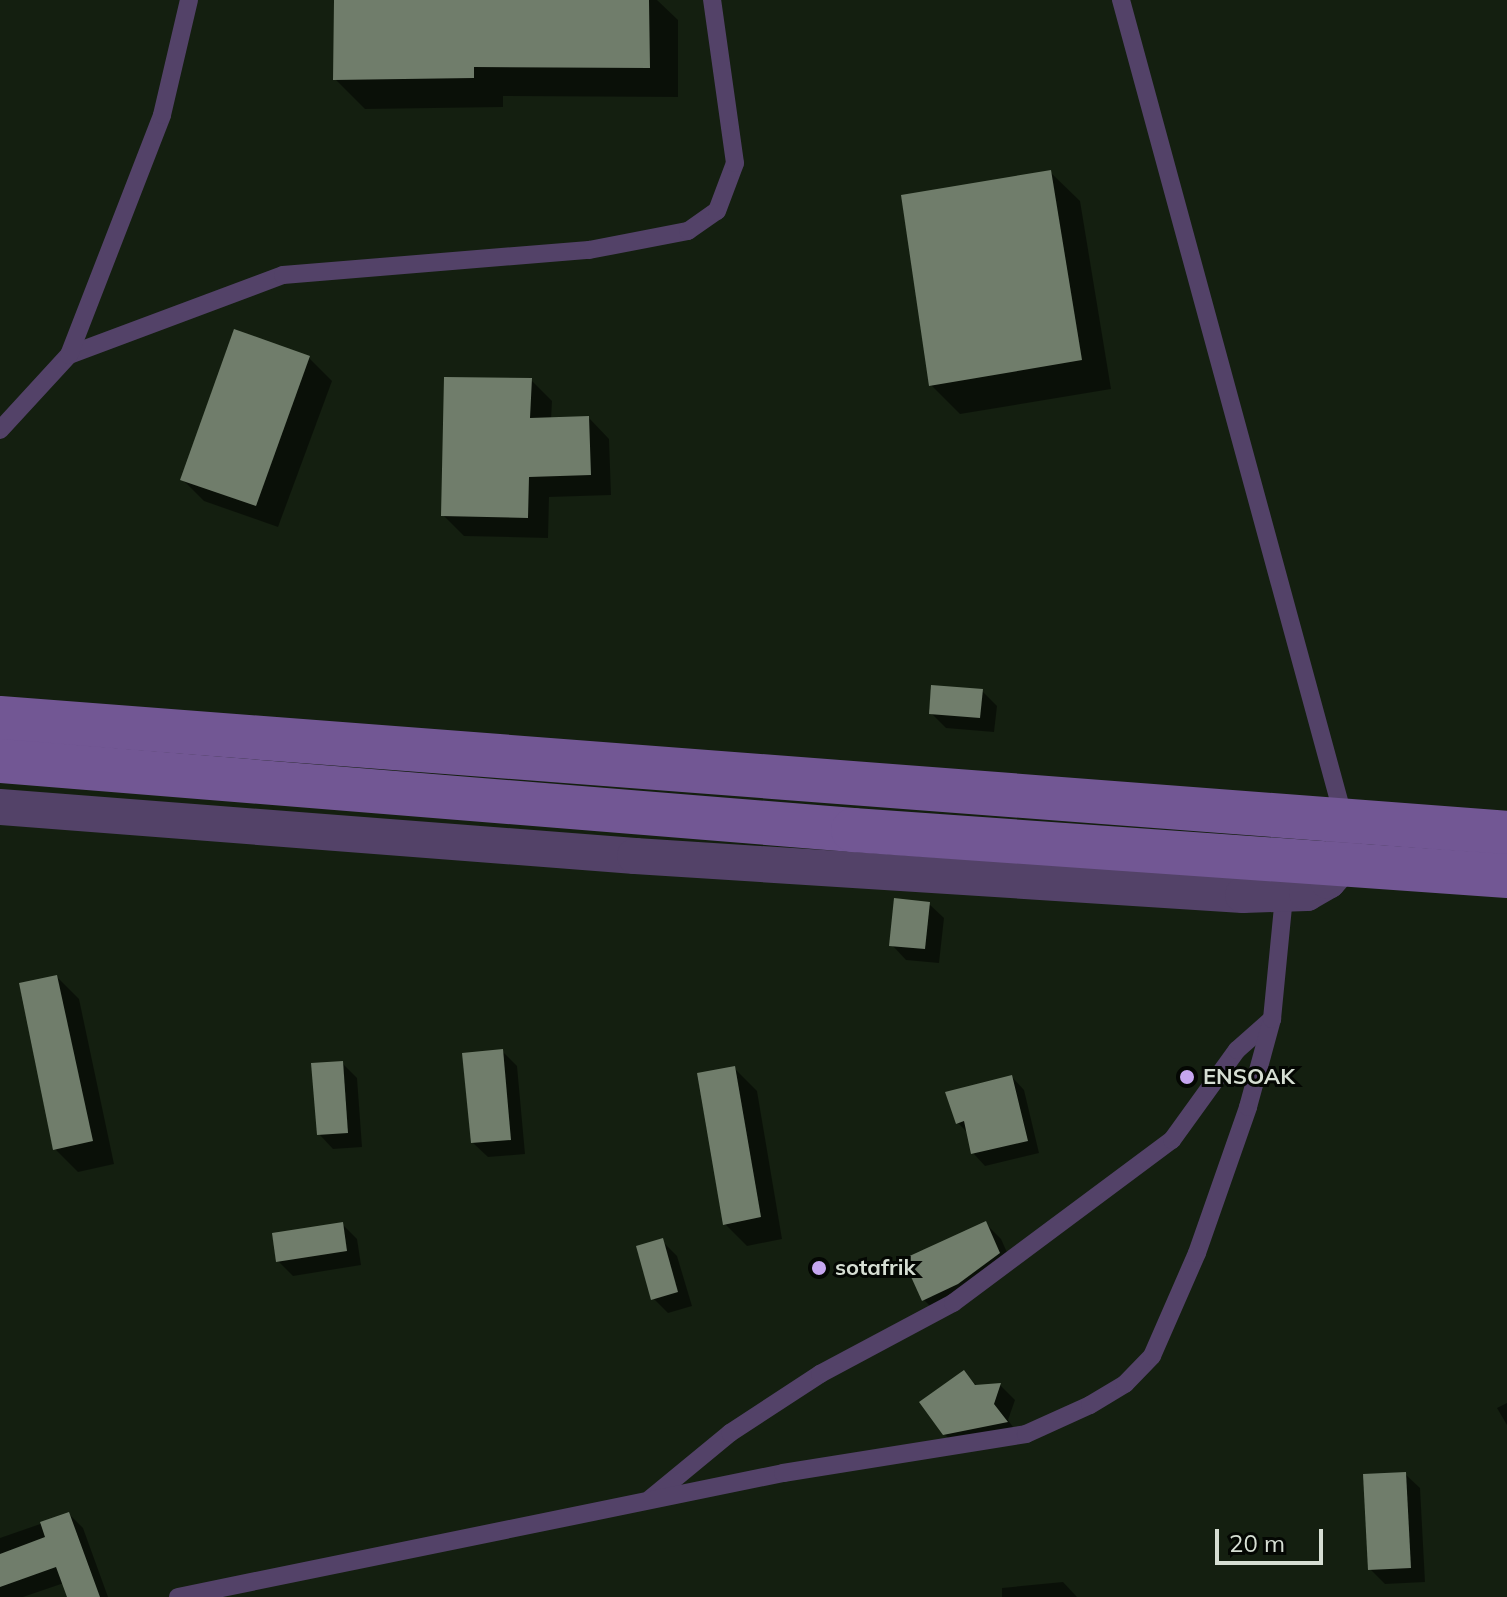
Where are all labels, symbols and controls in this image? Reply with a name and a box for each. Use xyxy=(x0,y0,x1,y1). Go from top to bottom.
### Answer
place label: ENSOAK xyxy=(1203,1064,1295,1090)
marker: ENSOAK xyxy=(1178,1068,1196,1086)
place label: sotafrik xyxy=(835,1255,916,1281)
marker: sotafrik xyxy=(810,1259,828,1277)
scale bar xyxy=(1219,1513,1327,1563)
text: 20 m xyxy=(1229,1528,1285,1558)

